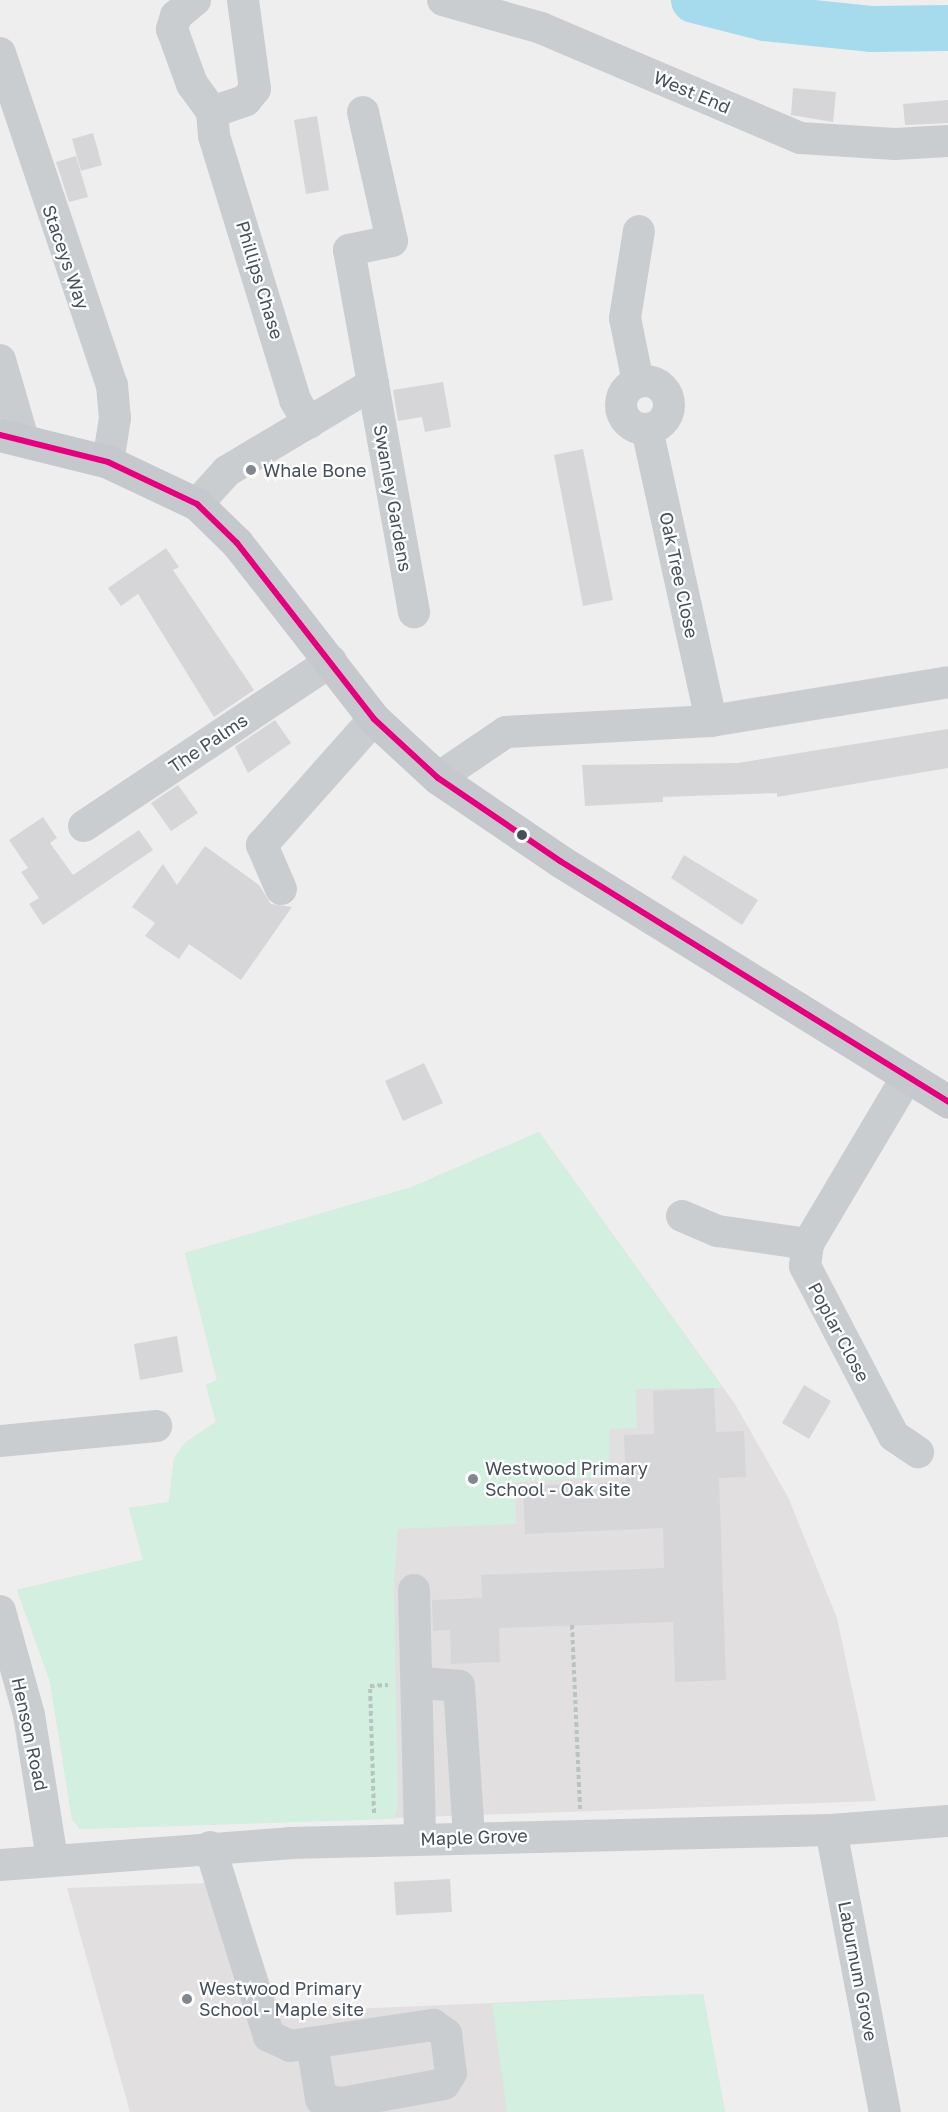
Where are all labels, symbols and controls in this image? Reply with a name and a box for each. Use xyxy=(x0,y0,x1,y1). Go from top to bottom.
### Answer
street label: West End xyxy=(650,66,734,118)
street label: Staceys Way xyxy=(38,202,94,312)
street label: Phillips Chase xyxy=(232,218,288,342)
street label: Swanley Gardens xyxy=(369,423,417,573)
place label: Whale Bone xyxy=(263,459,366,481)
marker: Whale Bone xyxy=(244,463,258,477)
street label: Oak Tree Close xyxy=(655,510,703,640)
street label: The Palms xyxy=(165,709,251,777)
unlabelled marker xyxy=(516,829,528,841)
street label: Poplar Close xyxy=(804,1279,874,1385)
place label: Westwood Primary School - Oak site xyxy=(485,1458,648,1500)
marker: Westwood Primary School - Oak site xyxy=(466,1472,480,1486)
street label: Henson Road xyxy=(7,1675,53,1793)
street label: Maple Grove xyxy=(420,1824,528,1850)
street label: Laburnum Grove xyxy=(834,1899,882,2043)
place label: Westwood Primary School - Maple site xyxy=(199,1978,364,2020)
marker: Westwood Primary School - Maple site xyxy=(180,1992,194,2006)

